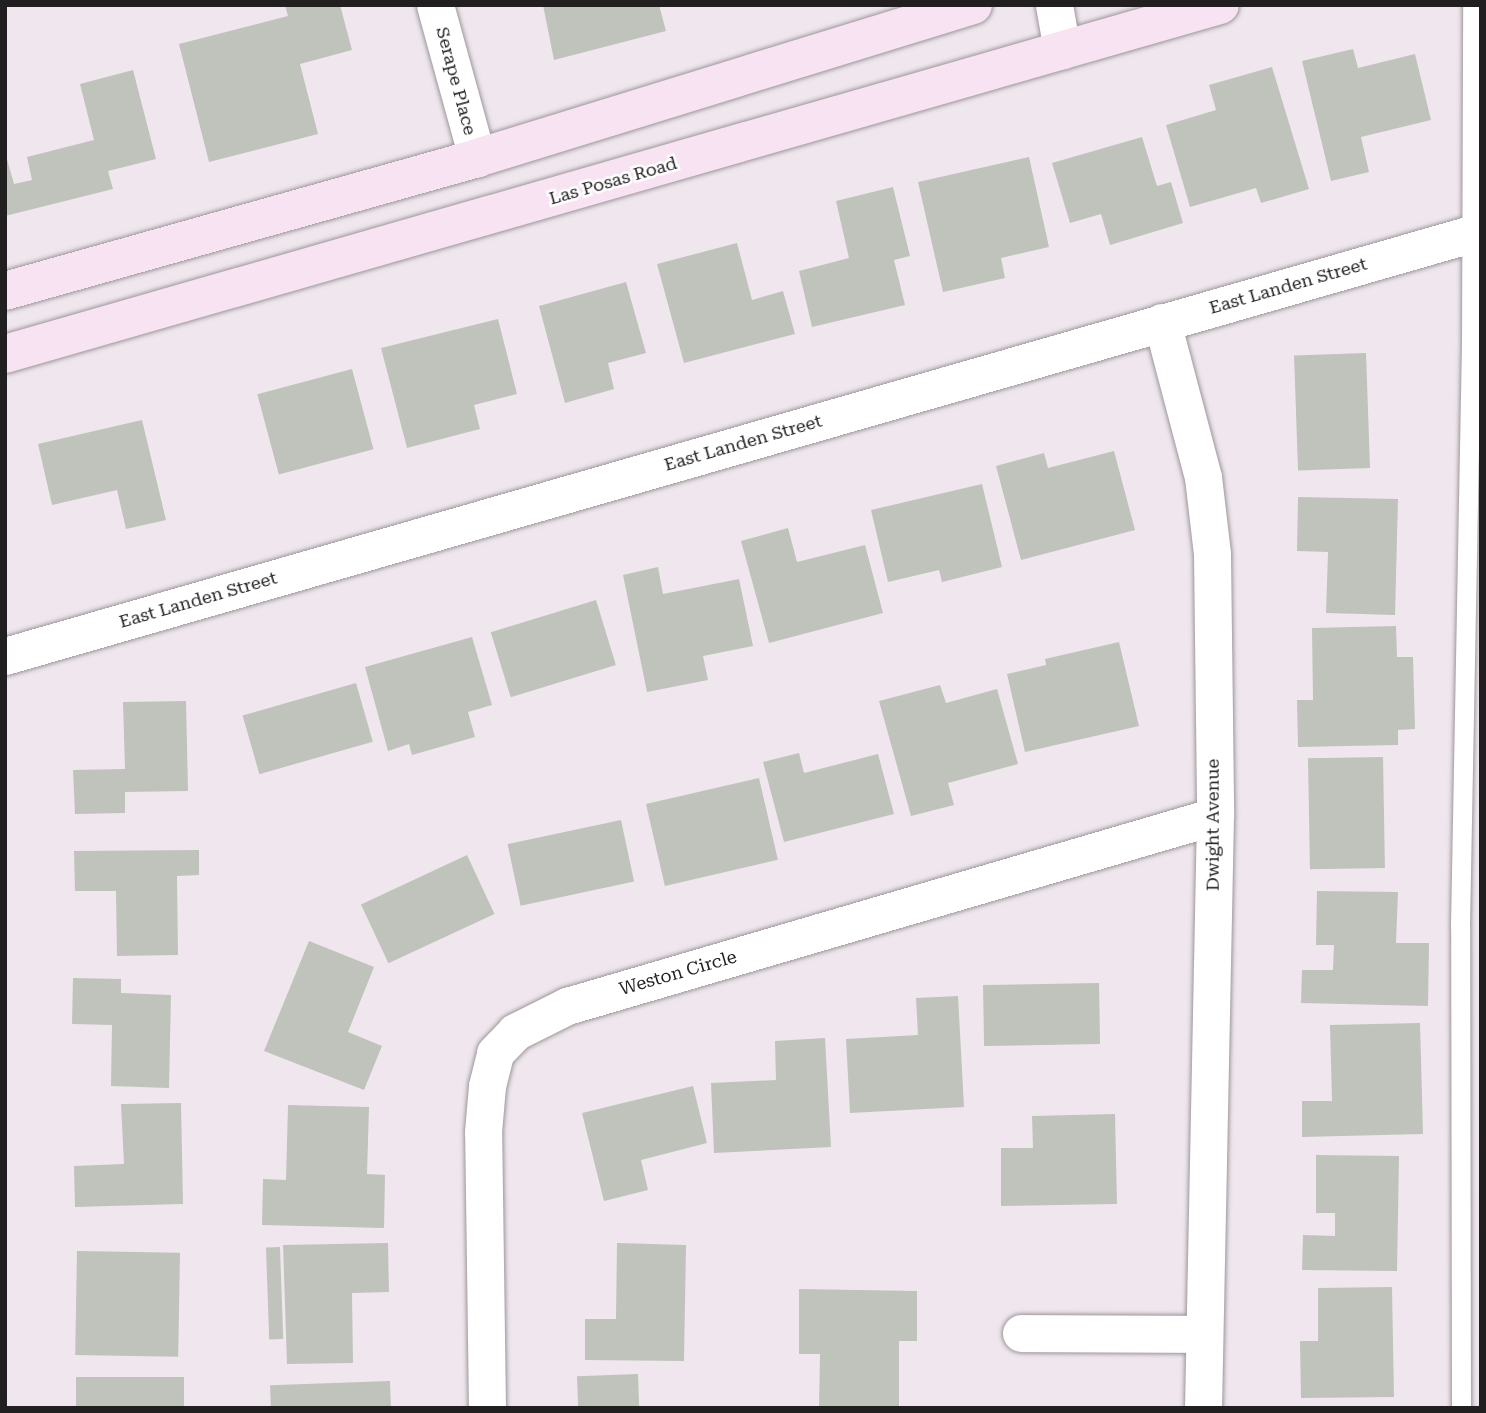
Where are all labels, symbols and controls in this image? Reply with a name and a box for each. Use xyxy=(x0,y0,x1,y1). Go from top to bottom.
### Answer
street label: Serape Place xyxy=(431,25,481,137)
street label: Las Posas Road xyxy=(547,152,679,210)
street label: East Landen Street xyxy=(1207,253,1369,319)
street label: East Landen Street xyxy=(662,410,824,476)
street label: East Landen Street xyxy=(117,567,279,633)
street label: Dwight Avenue xyxy=(1202,759,1224,891)
street label: Weston Circle xyxy=(617,946,739,1000)

